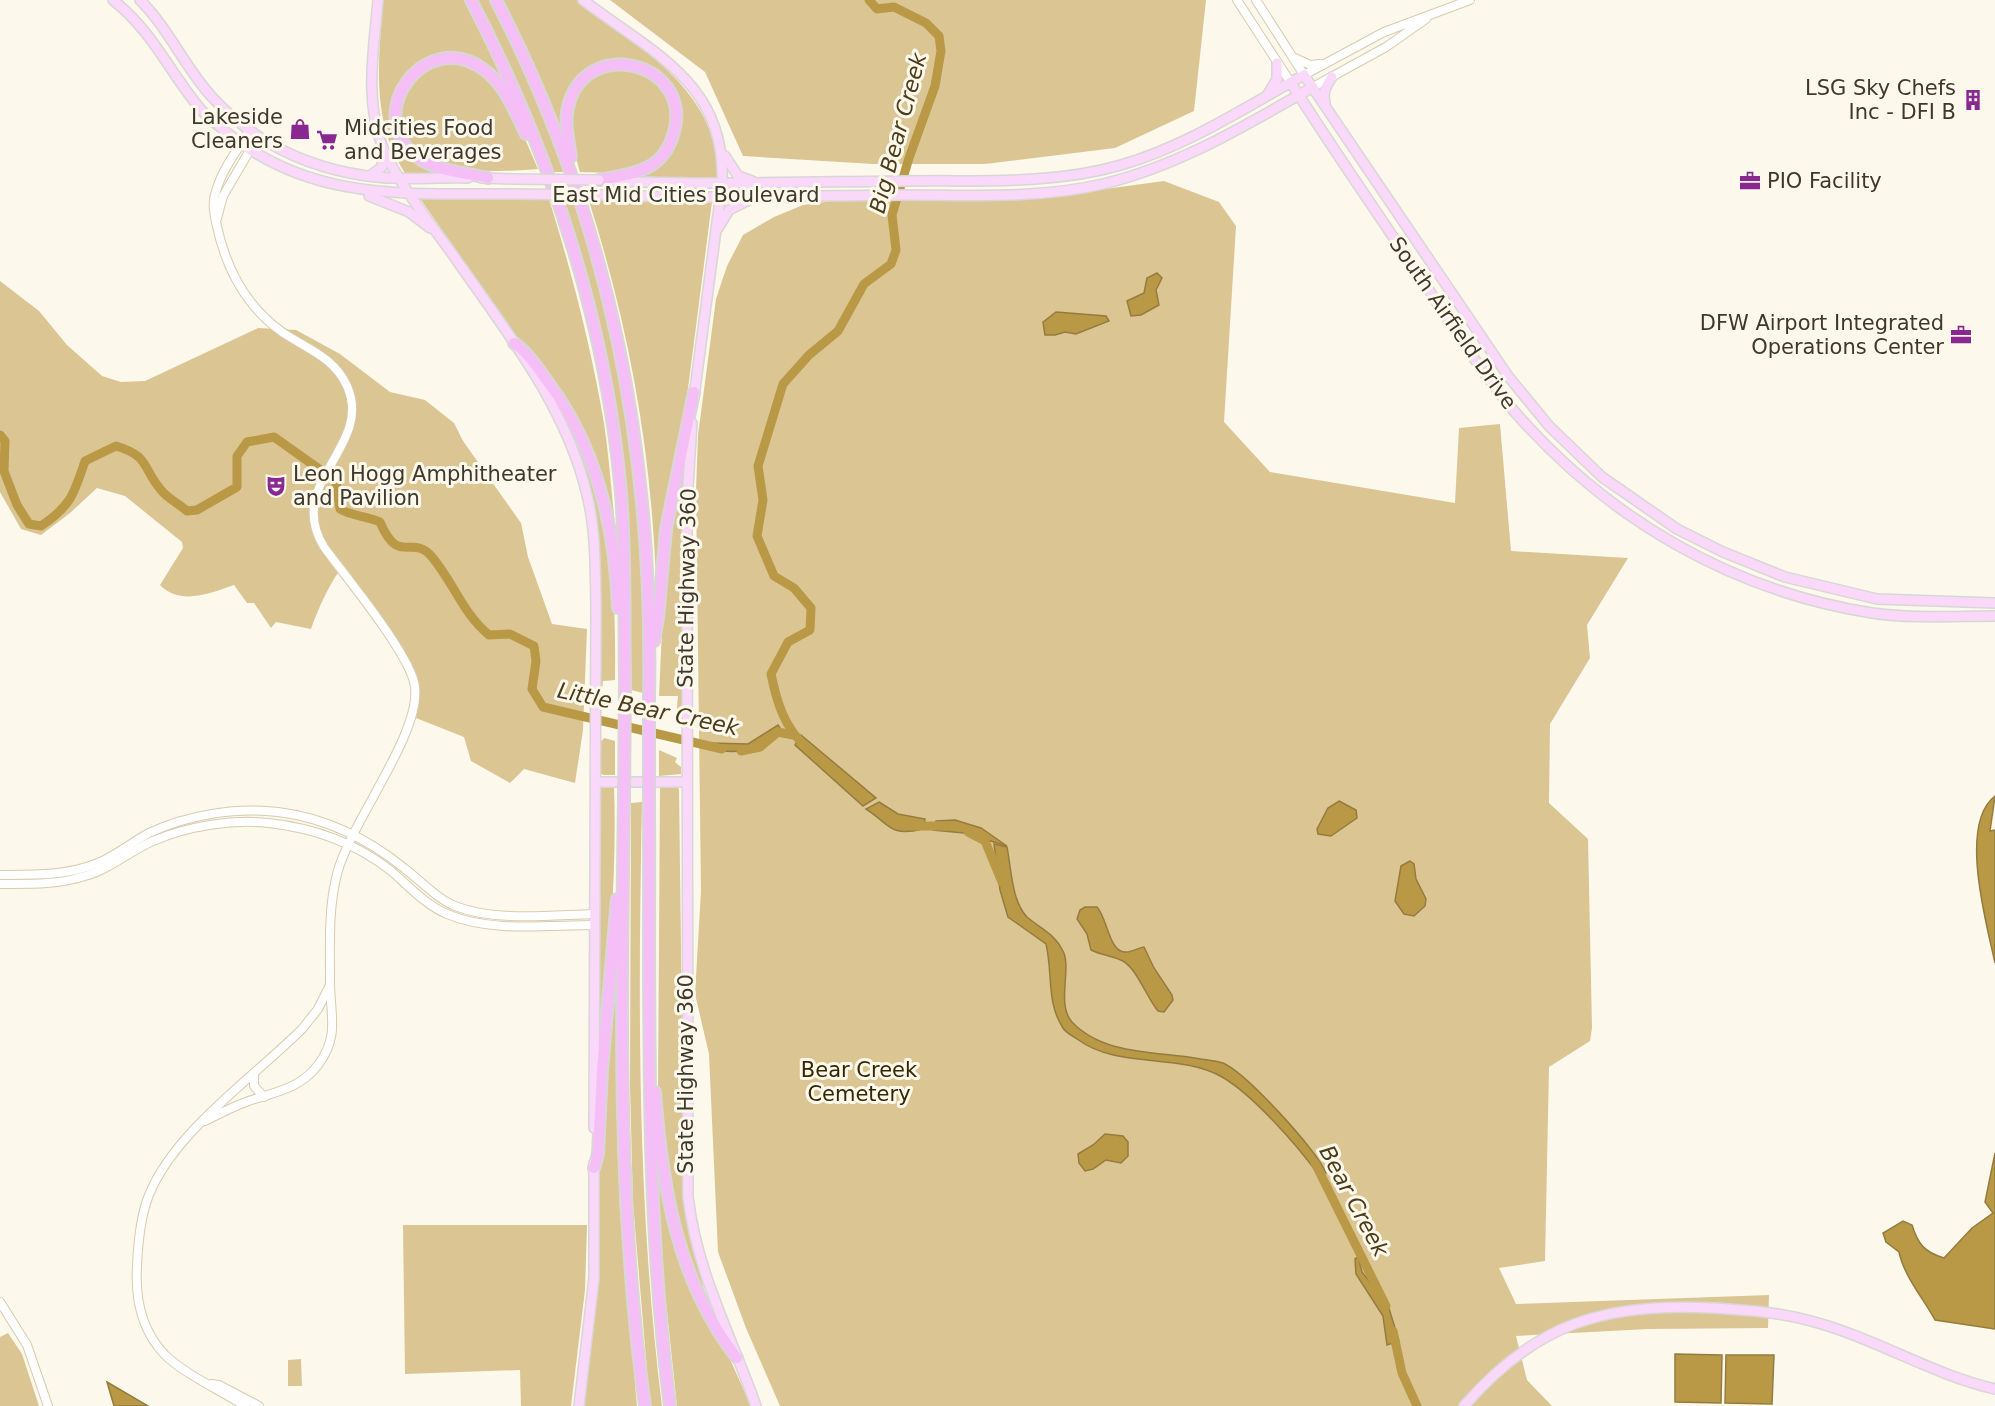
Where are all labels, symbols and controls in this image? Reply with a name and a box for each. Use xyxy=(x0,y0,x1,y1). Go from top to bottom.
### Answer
water label: Big Bear Creek xyxy=(865,49,932,216)
place label: LSG Sky Chefs Inc - DFI B xyxy=(1805,76,1956,124)
building icon: LSG Sky Chefs Inc - DFI B xyxy=(1961,88,1985,112)
place label: Lakeside Cleaners xyxy=(191,105,283,153)
place label: Midcities Food and Beverages xyxy=(344,116,502,164)
shop icon: Lakeside Cleaners xyxy=(288,117,312,141)
supermarket icon: Midcities Food and Beverages xyxy=(315,128,339,152)
office icon: PIO Facility xyxy=(1738,169,1762,193)
place label: PIO Facility xyxy=(1767,169,1882,193)
street label: East Mid Cities Boulevard xyxy=(552,183,820,207)
street label: South Airfield Drive xyxy=(1385,232,1521,414)
place label: DFW Airport Integrated Operations Center xyxy=(1700,311,1944,359)
office icon: DFW Airport Integrated Operations Center xyxy=(1949,323,1973,347)
place label: Leon Hogg Amphitheater and Pavilion xyxy=(293,462,557,510)
theatre icon: Leon Hogg Amphitheater and Pavilion xyxy=(264,474,288,498)
street label: State Highway 360 xyxy=(673,488,701,688)
water label: Little Bear Creek xyxy=(555,678,742,741)
street label: State Highway 360 xyxy=(674,974,698,1174)
park label: Bear Creek Cemetery xyxy=(801,1058,918,1106)
water label: Bear Creek xyxy=(1314,1141,1394,1262)

